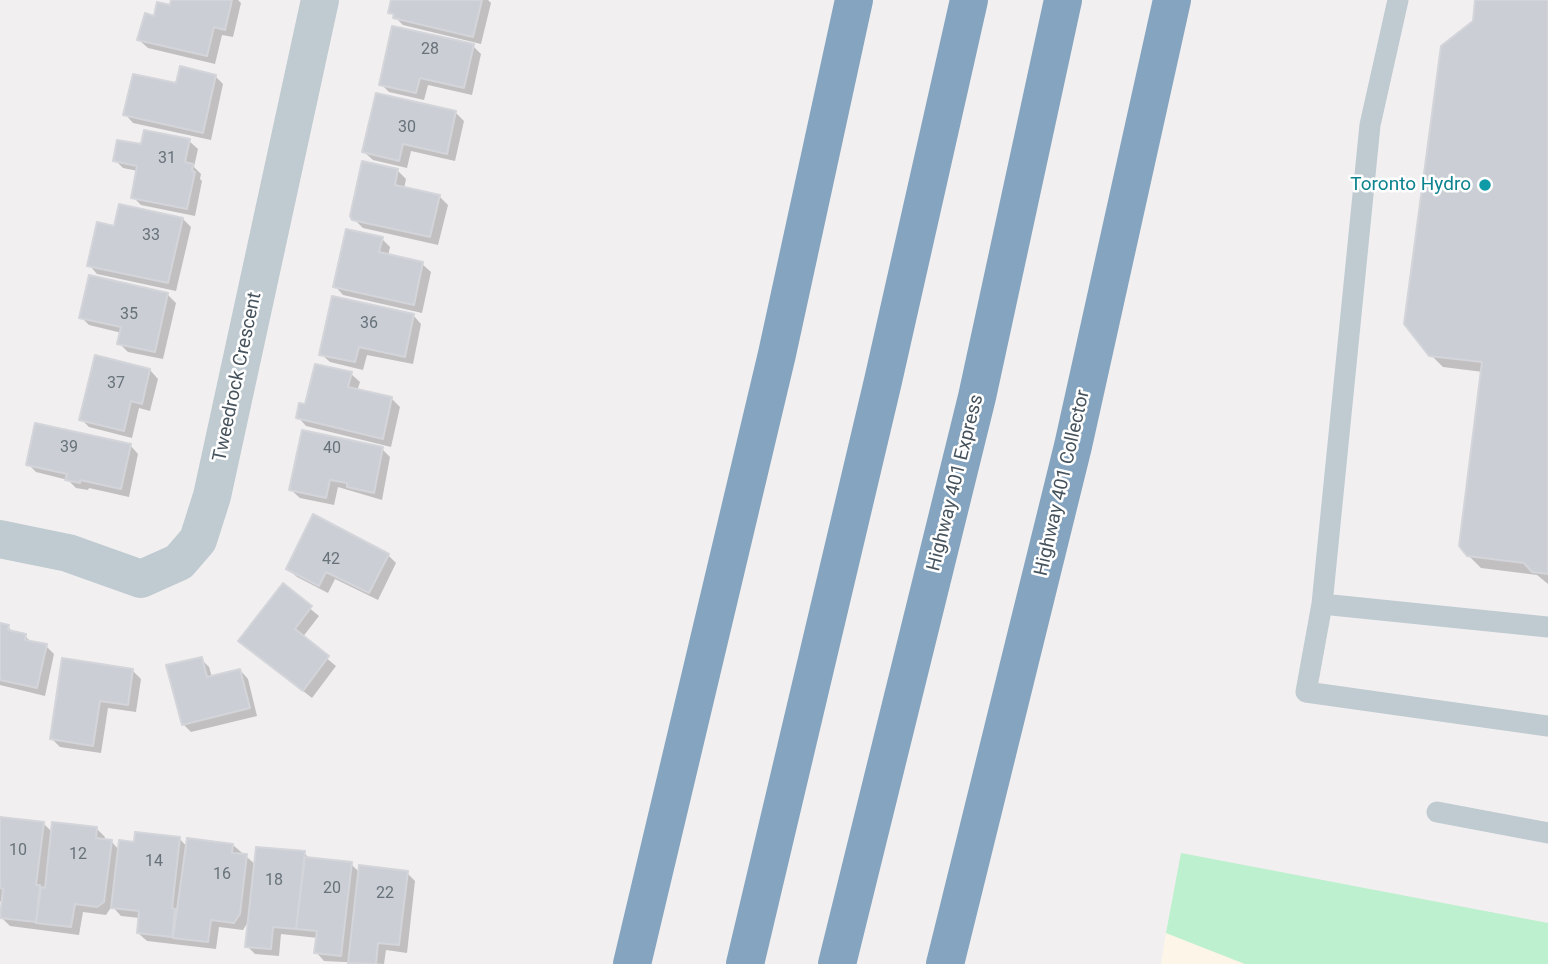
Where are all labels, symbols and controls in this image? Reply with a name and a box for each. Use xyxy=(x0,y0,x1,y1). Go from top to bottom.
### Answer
house number: 28 xyxy=(421,40,439,60)
house number: 30 xyxy=(398,118,416,138)
house number: 31 xyxy=(158,149,176,169)
place label: Toronto Hydro xyxy=(1350,174,1471,196)
marker: Toronto Hydro xyxy=(1477,177,1493,193)
house number: 33 xyxy=(142,226,160,246)
street label: Tweedrock Crescent xyxy=(209,290,267,464)
house number: 35 xyxy=(120,305,138,325)
house number: 36 xyxy=(360,314,378,334)
house number: 37 xyxy=(107,374,125,394)
street label: Highway 401 Collector xyxy=(1031,388,1095,578)
street label: Highway 401 Express xyxy=(923,392,989,574)
house number: 39 xyxy=(60,438,78,458)
house number: 40 xyxy=(323,439,341,459)
house number: 42 xyxy=(322,550,340,570)
house number: 10 xyxy=(9,841,27,861)
house number: 12 xyxy=(69,845,87,865)
house number: 14 xyxy=(145,852,163,872)
house number: 16 xyxy=(213,865,231,885)
house number: 18 xyxy=(265,871,283,891)
house number: 20 xyxy=(323,879,341,899)
house number: 22 xyxy=(376,884,394,904)

